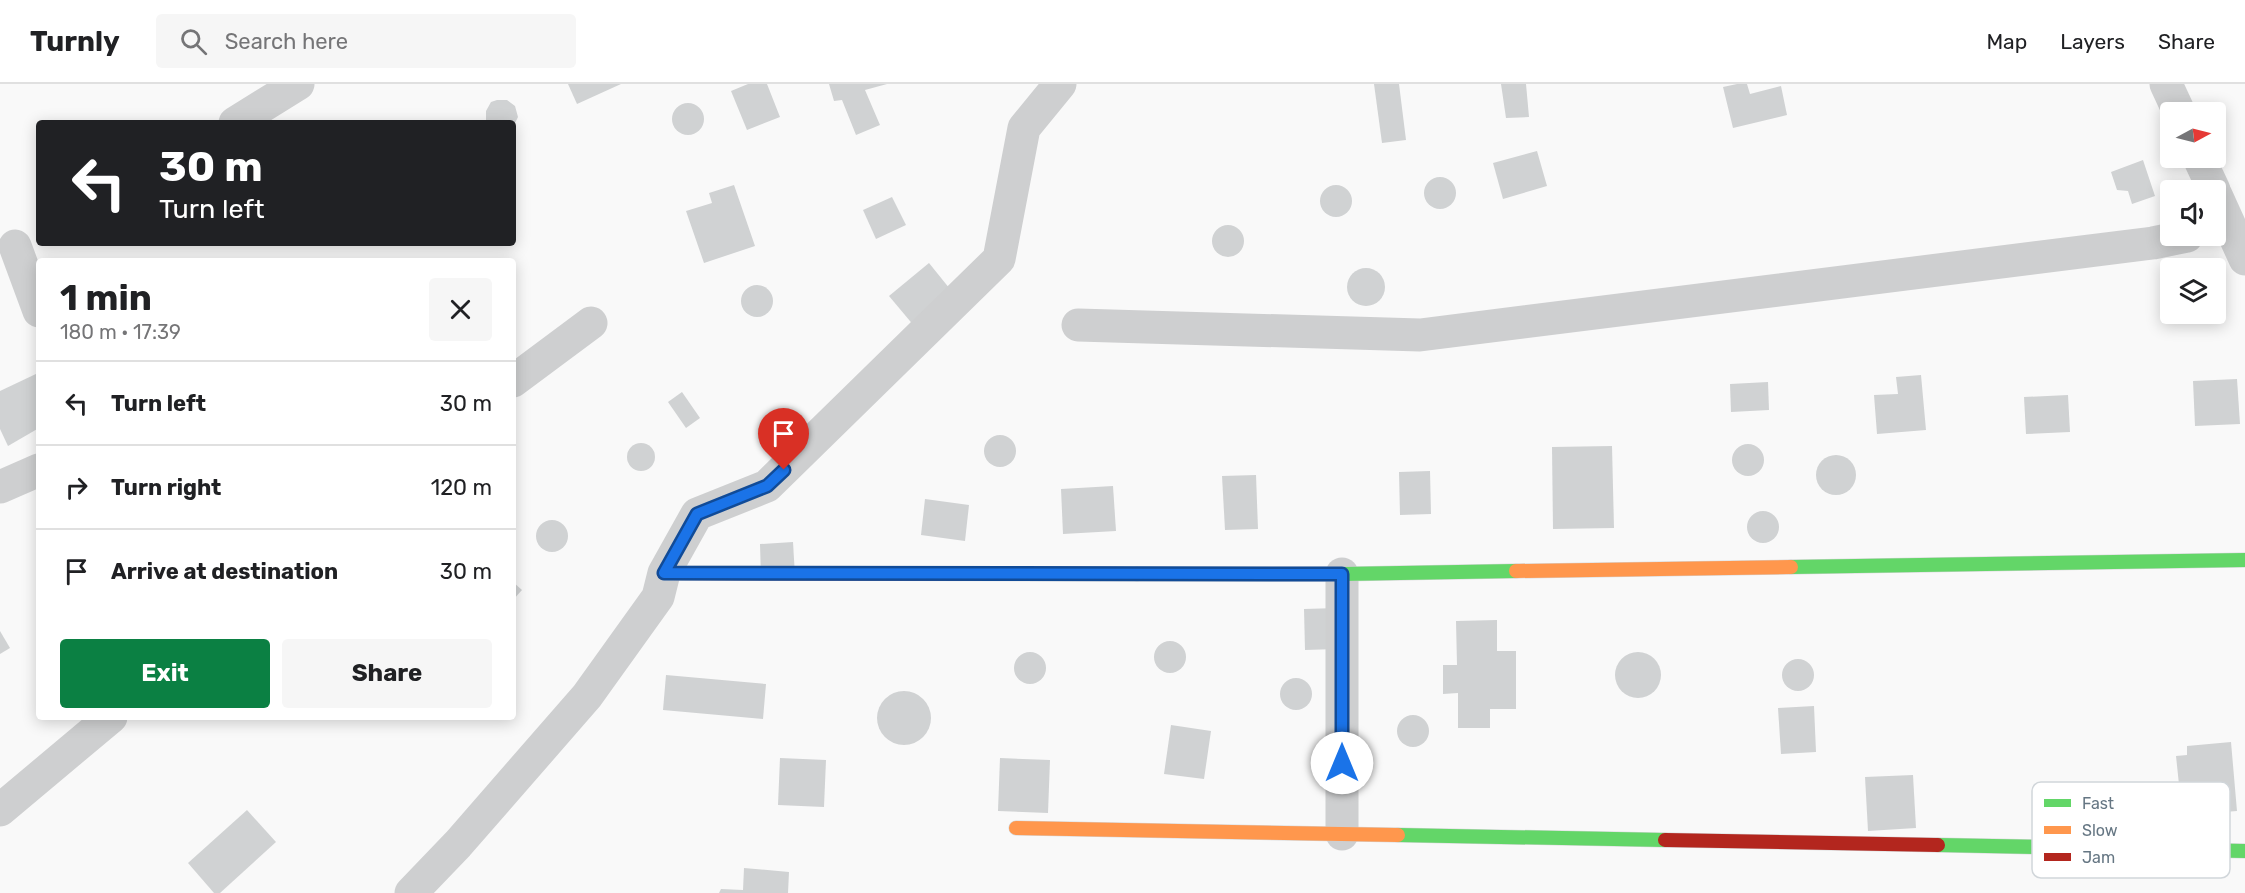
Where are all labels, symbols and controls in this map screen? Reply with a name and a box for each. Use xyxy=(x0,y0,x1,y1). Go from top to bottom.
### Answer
search box xyxy=(156,14,576,68)
text: Turnly xyxy=(30,25,120,58)
icon: search xyxy=(177,25,210,58)
text: Search here xyxy=(225,28,348,55)
text: Map xyxy=(1986,29,2027,54)
text: Layers xyxy=(2060,29,2125,54)
text: Share xyxy=(2158,29,2215,54)
north arrow xyxy=(2160,102,2226,168)
map controls xyxy=(2160,102,2226,324)
text: 30 m xyxy=(159,142,263,192)
icon: left xyxy=(60,144,138,222)
button: sound xyxy=(2160,180,2226,246)
text: Turn left xyxy=(159,193,264,225)
button: layers xyxy=(2160,258,2226,324)
text: 1 min xyxy=(60,276,152,319)
button: close xyxy=(429,278,492,341)
text: 180 m · 17:39 xyxy=(60,320,181,344)
icon: left xyxy=(60,387,93,420)
text: Turn left xyxy=(111,390,206,417)
text: 30 m xyxy=(440,390,492,417)
pin xyxy=(758,408,809,470)
icon: arrive xyxy=(767,417,800,450)
icon: right xyxy=(60,471,93,504)
text: Turn right xyxy=(111,474,221,501)
text: 120 m xyxy=(431,474,492,501)
icon: arrive xyxy=(60,555,93,588)
text: Arrive at destination xyxy=(111,558,338,585)
text: 30 m xyxy=(440,558,492,585)
button: Exit xyxy=(60,639,270,708)
button: Share xyxy=(282,639,492,708)
position arrow xyxy=(1310,731,1374,795)
legend xyxy=(2032,782,2230,878)
text: Fast xyxy=(2082,794,2114,813)
text: Slow xyxy=(2082,821,2118,840)
text: Jam xyxy=(2082,848,2115,867)

